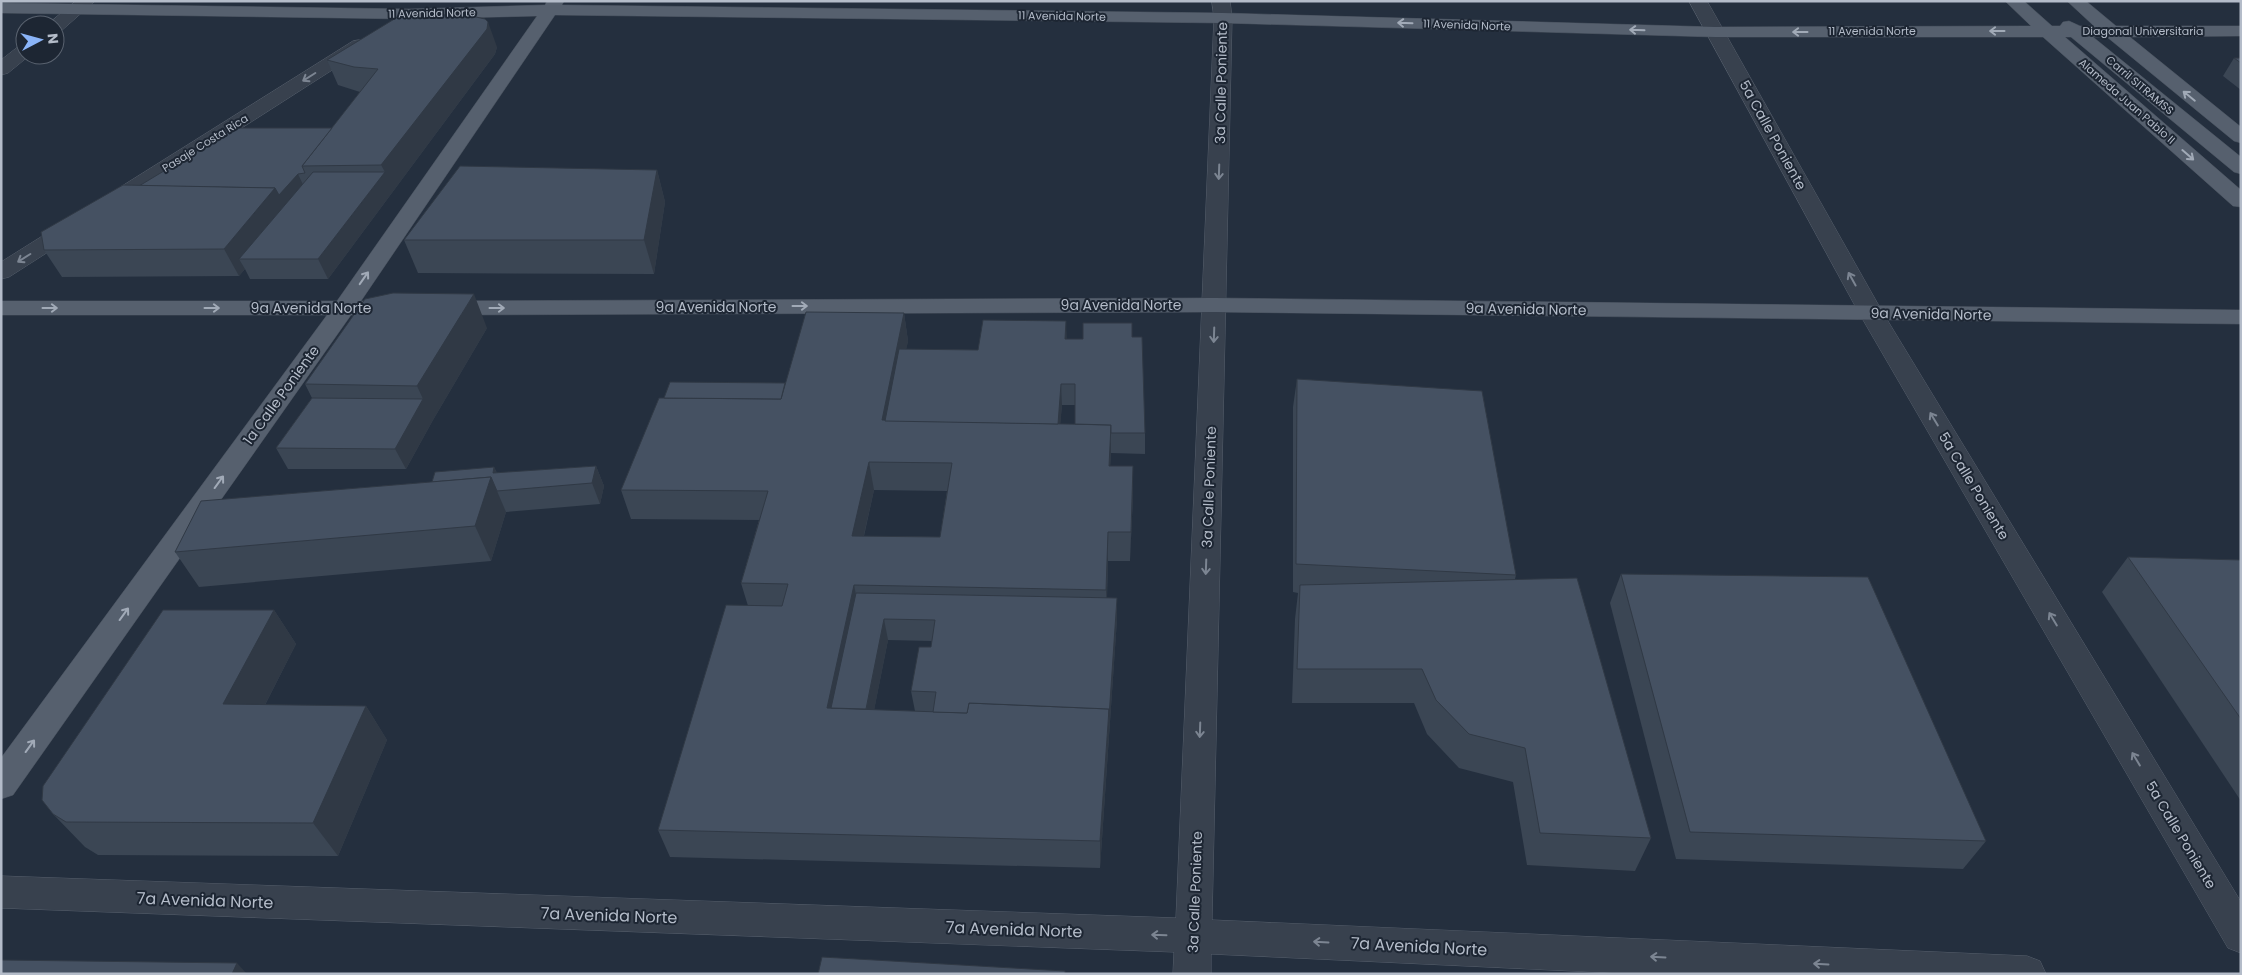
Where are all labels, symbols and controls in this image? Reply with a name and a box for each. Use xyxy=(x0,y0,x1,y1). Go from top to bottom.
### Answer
street label: 11 Avenida Norte xyxy=(388,4,476,22)
street label: 11 Avenida Norte xyxy=(1018,7,1106,25)
north arrow xyxy=(15,15,65,65)
street label: 11 Avenida Norte xyxy=(1423,15,1511,35)
one-way arrow xyxy=(1397,19,1413,28)
street label: 3a Calle Poniente xyxy=(1210,22,1232,144)
street label: 11 Avenida Norte xyxy=(1828,23,1916,39)
street label: Diagonal Universitaria xyxy=(2083,23,2203,39)
one-way arrow xyxy=(1630,25,1646,35)
one-way arrow xyxy=(1990,26,2006,36)
one-way arrow xyxy=(1792,27,1808,37)
text: N xyxy=(42,32,63,45)
street label: Carril SITRAMSS xyxy=(2103,52,2177,118)
street label: Alameda Juan Pablo II xyxy=(2075,55,2179,147)
one-way arrow xyxy=(302,72,316,83)
street label: 5a Calle Poniente xyxy=(1735,77,1812,194)
one-way arrow xyxy=(2183,90,2196,101)
street label: Pasaje Costa Rica xyxy=(159,110,251,176)
one-way arrow xyxy=(2182,149,2195,161)
one-way arrow xyxy=(1214,164,1224,180)
one-way arrow xyxy=(17,253,31,263)
one-way arrow xyxy=(359,272,369,286)
one-way arrow xyxy=(1847,272,1857,286)
street label: 9a Avenida Norte xyxy=(1061,295,1182,315)
street label: 9a Avenida Norte xyxy=(656,297,777,317)
street label: 9a Avenida Norte xyxy=(251,298,372,318)
street label: 9a Avenida Norte xyxy=(1465,298,1587,320)
one-way arrow xyxy=(792,301,808,311)
one-way arrow xyxy=(42,303,58,313)
one-way arrow xyxy=(204,303,220,313)
one-way arrow xyxy=(489,303,505,313)
street label: 9a Avenida Norte xyxy=(1870,303,1992,325)
one-way arrow xyxy=(1210,327,1219,343)
street label: 1a Calle Poniente xyxy=(238,341,324,449)
one-way arrow xyxy=(1929,413,1939,427)
street label: 3a Calle Poniente xyxy=(1197,425,1221,548)
street label: 5a Calle Poniente xyxy=(1934,428,2014,544)
one-way arrow xyxy=(214,475,224,489)
one-way arrow xyxy=(1201,558,1211,575)
one-way arrow xyxy=(119,607,129,621)
one-way arrow xyxy=(2047,613,2057,627)
one-way arrow xyxy=(1196,721,1205,737)
one-way arrow xyxy=(25,739,35,753)
one-way arrow xyxy=(2130,752,2140,766)
street label: 5a Calle Poniente xyxy=(2141,777,2221,893)
street label: 3a Calle Poniente xyxy=(1183,830,1207,953)
street label: 7a Avenida Norte xyxy=(136,887,274,914)
street label: 7a Avenida Norte xyxy=(540,902,678,929)
street label: 7a Avenida Norte xyxy=(945,916,1083,943)
one-way arrow xyxy=(1151,930,1167,939)
street label: 7a Avenida Norte xyxy=(1350,931,1488,962)
one-way arrow xyxy=(1313,937,1329,946)
one-way arrow xyxy=(1651,952,1667,962)
one-way arrow xyxy=(1813,960,1829,969)

